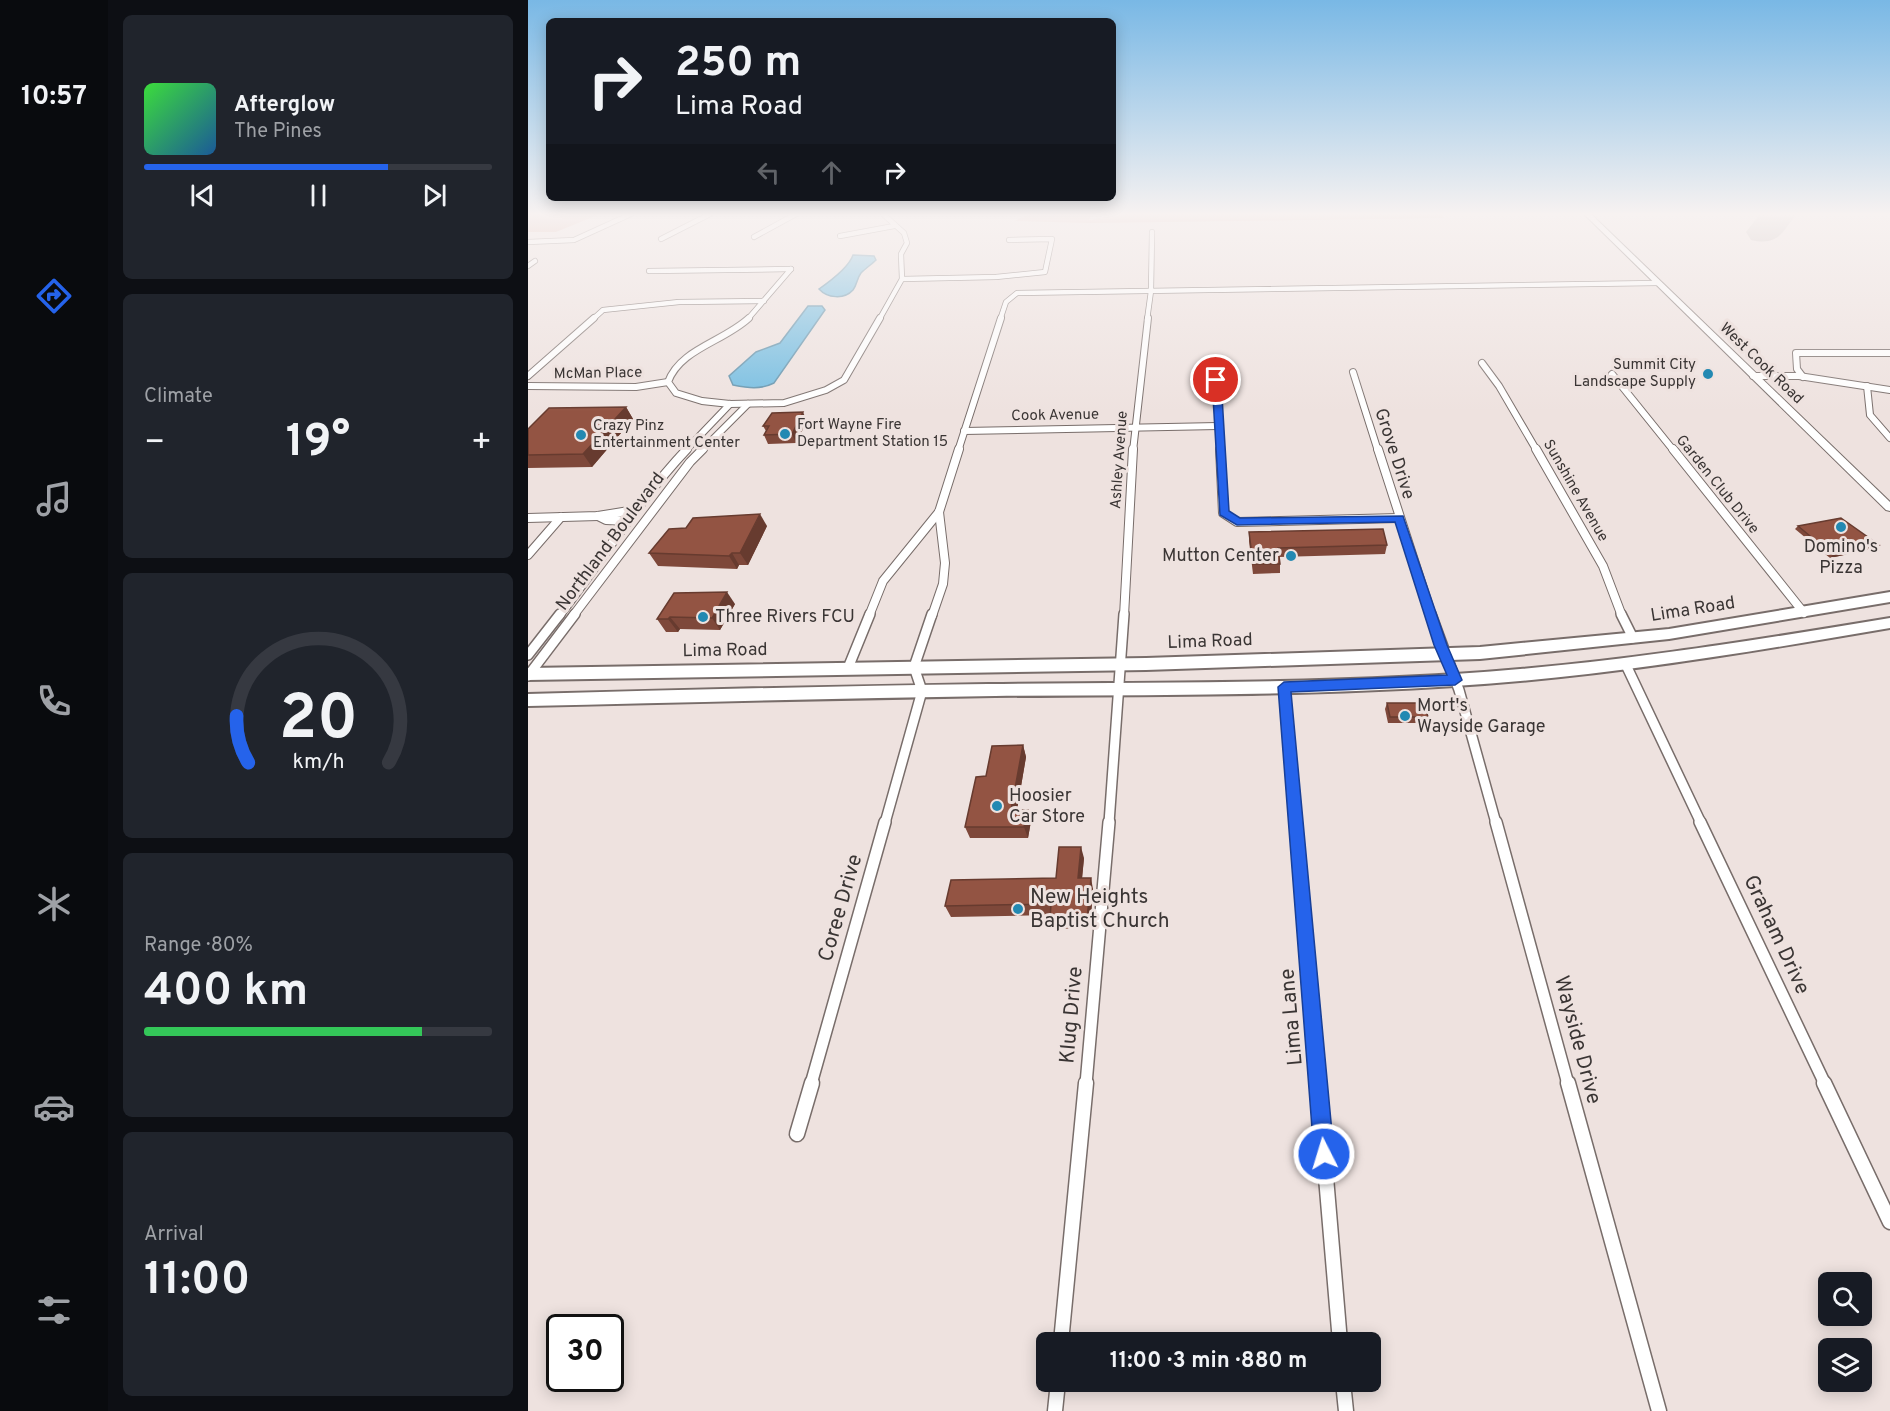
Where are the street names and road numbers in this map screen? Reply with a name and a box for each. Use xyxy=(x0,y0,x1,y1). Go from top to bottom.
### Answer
street label: West Cook Road xyxy=(1715,319,1807,409)
street label: McMan Place xyxy=(554,364,642,384)
street label: Grove Drive xyxy=(1368,405,1420,503)
street label: Cook Avenue xyxy=(1011,406,1099,426)
street label: Ashley Avenue xyxy=(1107,410,1133,510)
street label: Garden Club Drive xyxy=(1671,432,1763,538)
street label: Sunshine Avenue xyxy=(1538,436,1612,546)
street label: Northland Boulevard xyxy=(552,468,670,616)
street label: Lima Road xyxy=(1649,592,1737,628)
street label: Lima Road xyxy=(1167,629,1253,655)
street label: Lima Road xyxy=(682,639,768,663)
street label: Coree Drive xyxy=(813,851,869,965)
street label: Graham Drive xyxy=(1737,871,1815,999)
street label: Klug Drive xyxy=(1054,965,1090,1065)
street label: Lima Lane xyxy=(1274,967,1310,1067)
street label: Wayside Drive xyxy=(1547,973,1607,1107)

